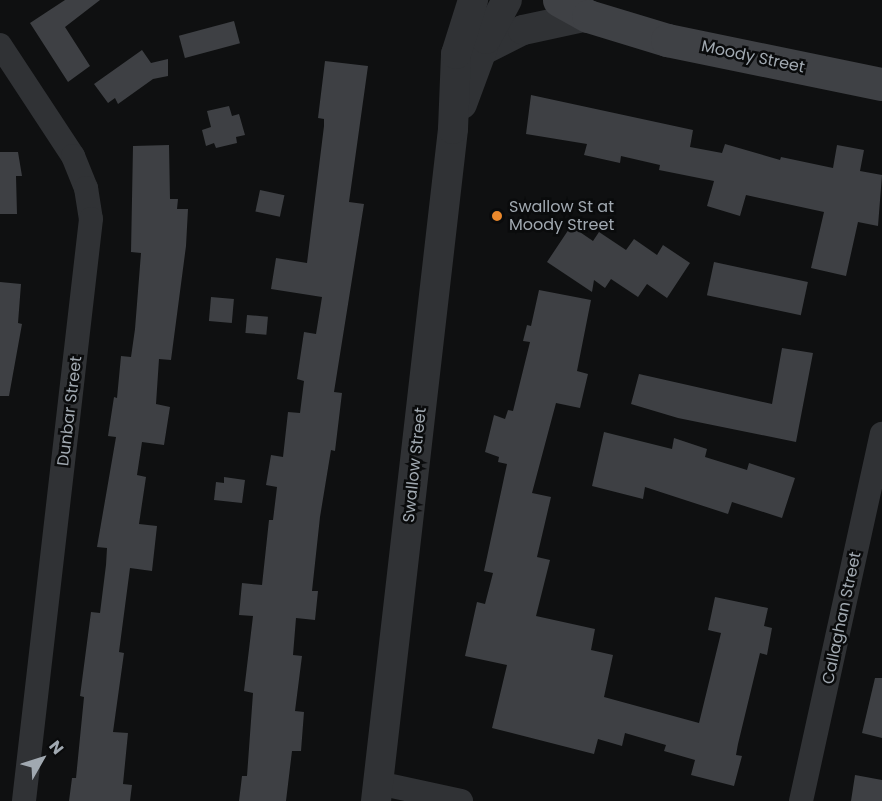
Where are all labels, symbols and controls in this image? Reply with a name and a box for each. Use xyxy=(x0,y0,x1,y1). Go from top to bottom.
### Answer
street label: Moody Street xyxy=(700,37,806,77)
place label: Swallow St at Moody Street xyxy=(509,197,614,235)
marker: Swallow St at Moody Street xyxy=(490,209,504,223)
street label: Dunbar Street xyxy=(54,355,86,467)
street label: Swallow Street xyxy=(399,406,431,524)
street label: Callaghan Street xyxy=(819,550,865,686)
north arrow xyxy=(12,729,72,789)
text: N xyxy=(44,735,69,759)

